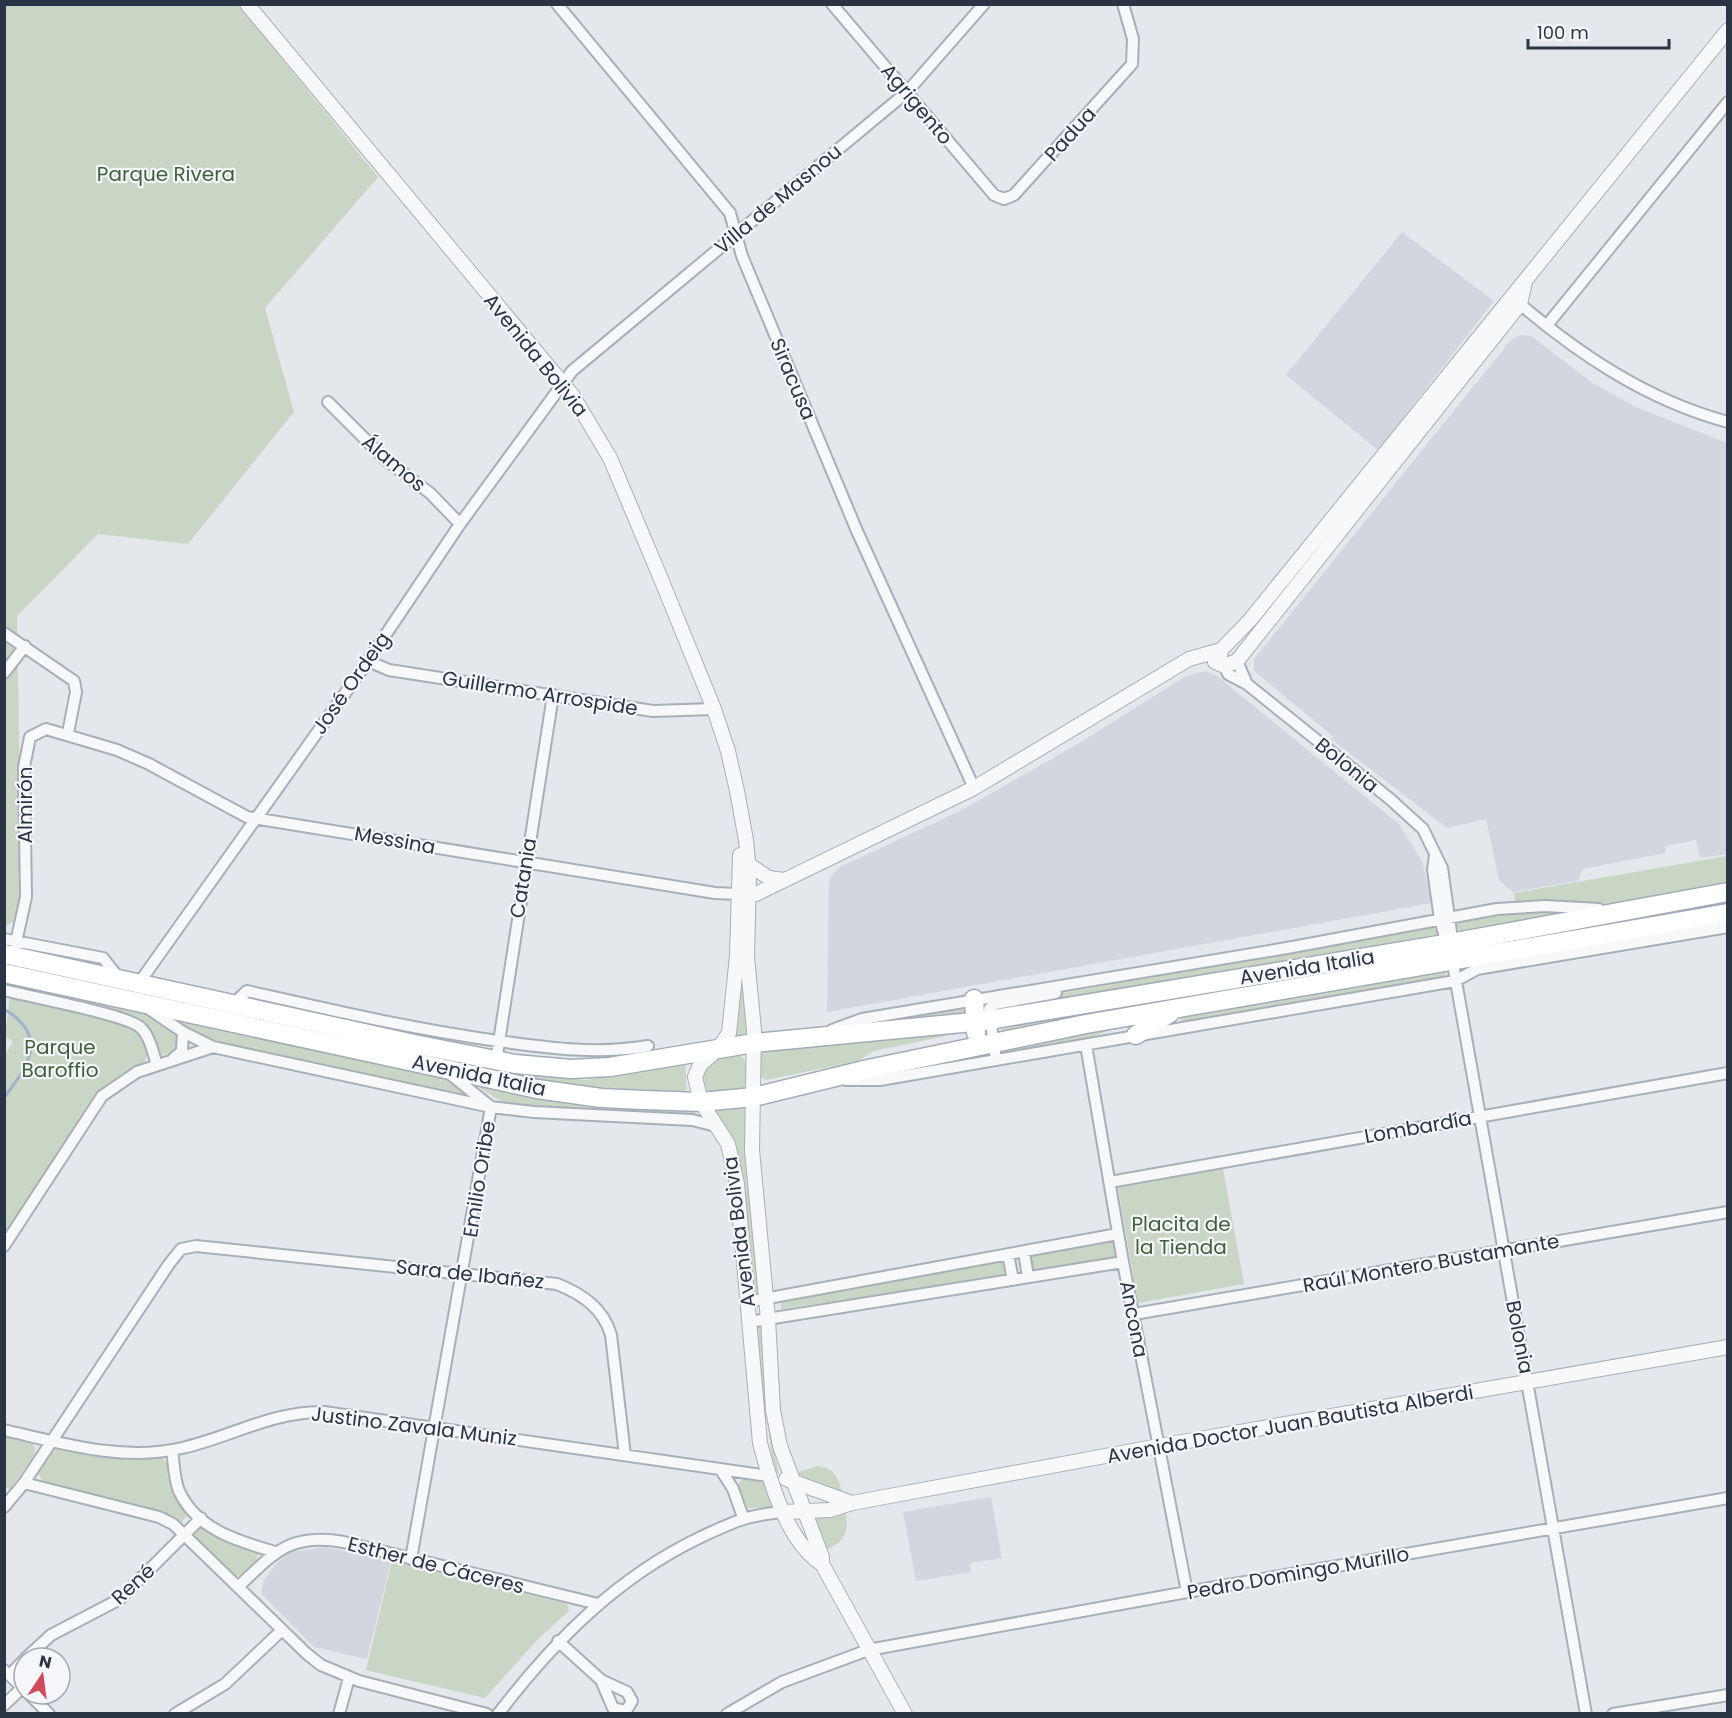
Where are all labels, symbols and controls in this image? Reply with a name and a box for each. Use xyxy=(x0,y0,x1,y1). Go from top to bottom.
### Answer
scale bar xyxy=(1528,12,1669,50)
text: 100 m xyxy=(1537,20,1589,45)
street label: Agrigento xyxy=(875,57,959,151)
street label: Padua xyxy=(1038,100,1102,168)
street label: Villa de Masnou xyxy=(708,138,848,260)
park label: Parque Rivera xyxy=(97,160,235,188)
street label: Avenida Bolivia xyxy=(477,287,595,423)
street label: Siracusa xyxy=(763,334,823,424)
street label: Álamos xyxy=(356,428,432,498)
street label: José Ordeig xyxy=(305,626,397,740)
street label: Guillermo Arrospide xyxy=(440,664,640,722)
street label: Bolonia xyxy=(1309,731,1385,799)
street label: Almirón xyxy=(11,767,39,843)
street label: Messina xyxy=(352,819,438,861)
street label: Catania xyxy=(503,836,543,920)
street label: Avenida Italia xyxy=(1238,943,1376,991)
park label: Parque Baroffio xyxy=(22,1033,98,1084)
street label: Avenida Italia xyxy=(409,1047,549,1103)
street label: Lombardía xyxy=(1362,1104,1474,1150)
street label: Emilio Oribe xyxy=(456,1119,502,1239)
street label: Avenida Bolivia xyxy=(716,1155,762,1309)
park label: Placita de la Tienda xyxy=(1131,1210,1231,1261)
street label: Raúl Montero Bustamante xyxy=(1301,1227,1561,1299)
street label: Sara de Ibañez xyxy=(394,1252,546,1296)
street label: Ancona xyxy=(1113,1278,1155,1360)
street label: Bolonia xyxy=(1499,1298,1541,1376)
street label: Avenida Doctor Juan Bautista Alberdi xyxy=(1104,1378,1476,1470)
street label: Justino Zavala Muniz xyxy=(310,1400,518,1452)
street label: Esther de Cáceres xyxy=(345,1530,527,1600)
street label: Pedro Domingo Murillo xyxy=(1185,1540,1411,1606)
street label: René xyxy=(105,1557,161,1611)
north arrow xyxy=(12,1646,72,1706)
text: N xyxy=(37,1649,54,1674)

